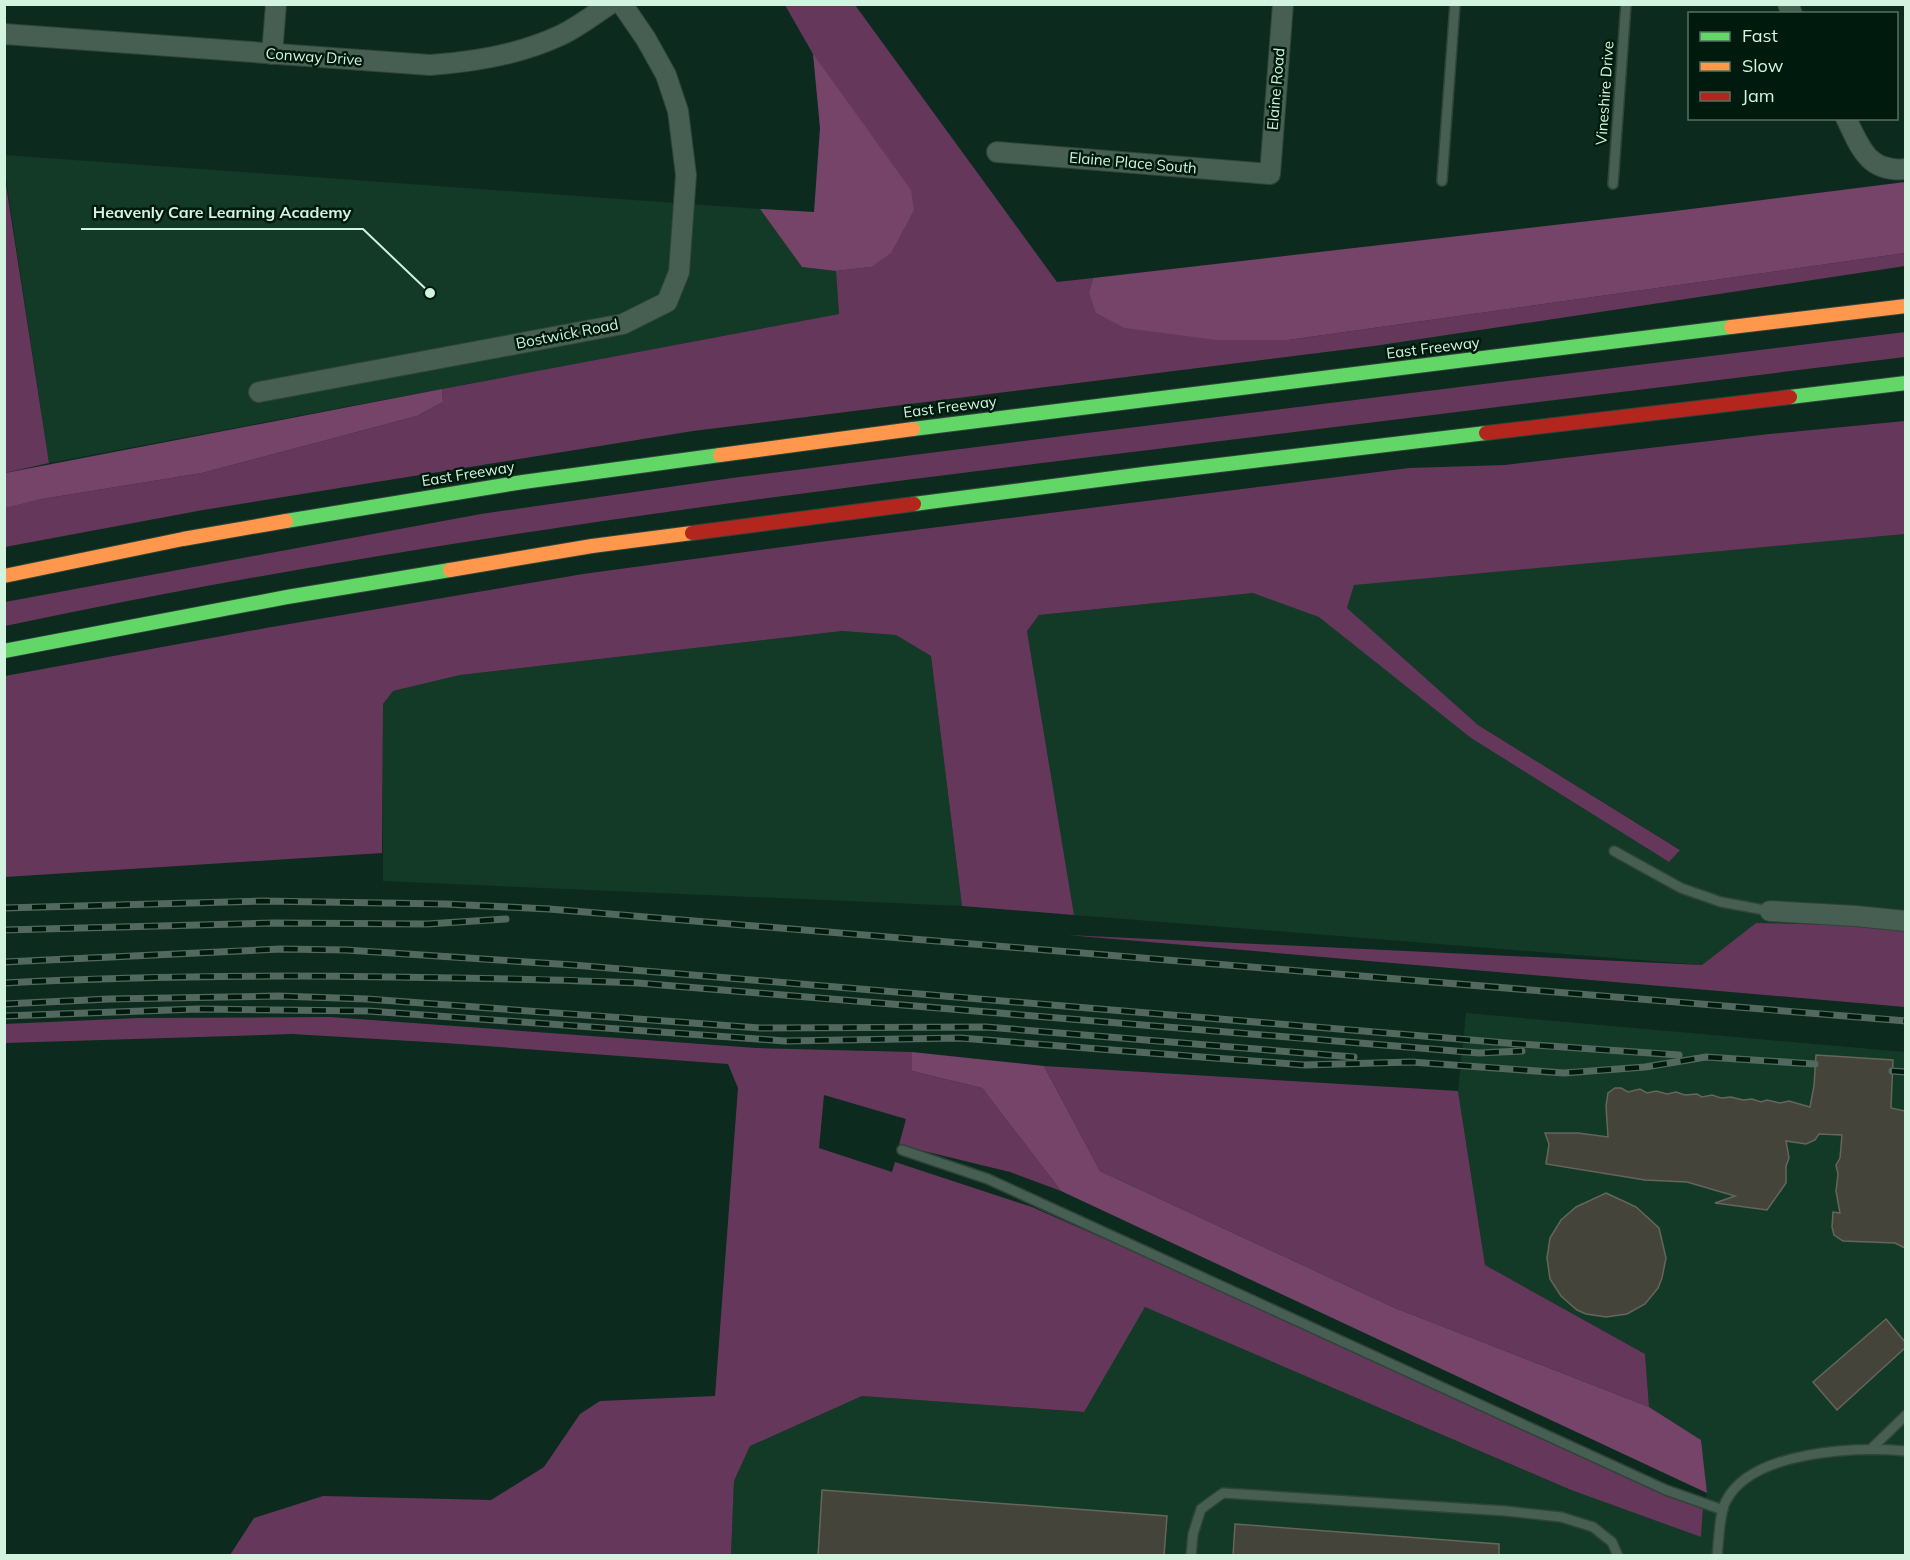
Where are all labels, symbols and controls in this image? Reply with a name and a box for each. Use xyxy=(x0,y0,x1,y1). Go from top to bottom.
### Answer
legend xyxy=(1688,12,1898,120)
text: Fast xyxy=(1742,24,1778,47)
street label: Vineshire Drive xyxy=(1591,40,1618,146)
street label: Conway Drive xyxy=(265,44,363,69)
street label: Elaine Road xyxy=(1262,47,1289,131)
text: Slow xyxy=(1742,54,1784,77)
text: Jam xyxy=(1742,84,1775,107)
street label: Elaine Place South xyxy=(1068,147,1198,178)
callout: Heavenly Care Learning Academy xyxy=(81,195,363,229)
text: Heavenly Care Learning Academy xyxy=(93,202,351,222)
street label: Bostwick Road xyxy=(514,314,620,353)
street label: East Freeway xyxy=(1385,332,1481,363)
street label: East Freeway xyxy=(902,391,998,422)
street label: East Freeway xyxy=(420,457,516,490)

